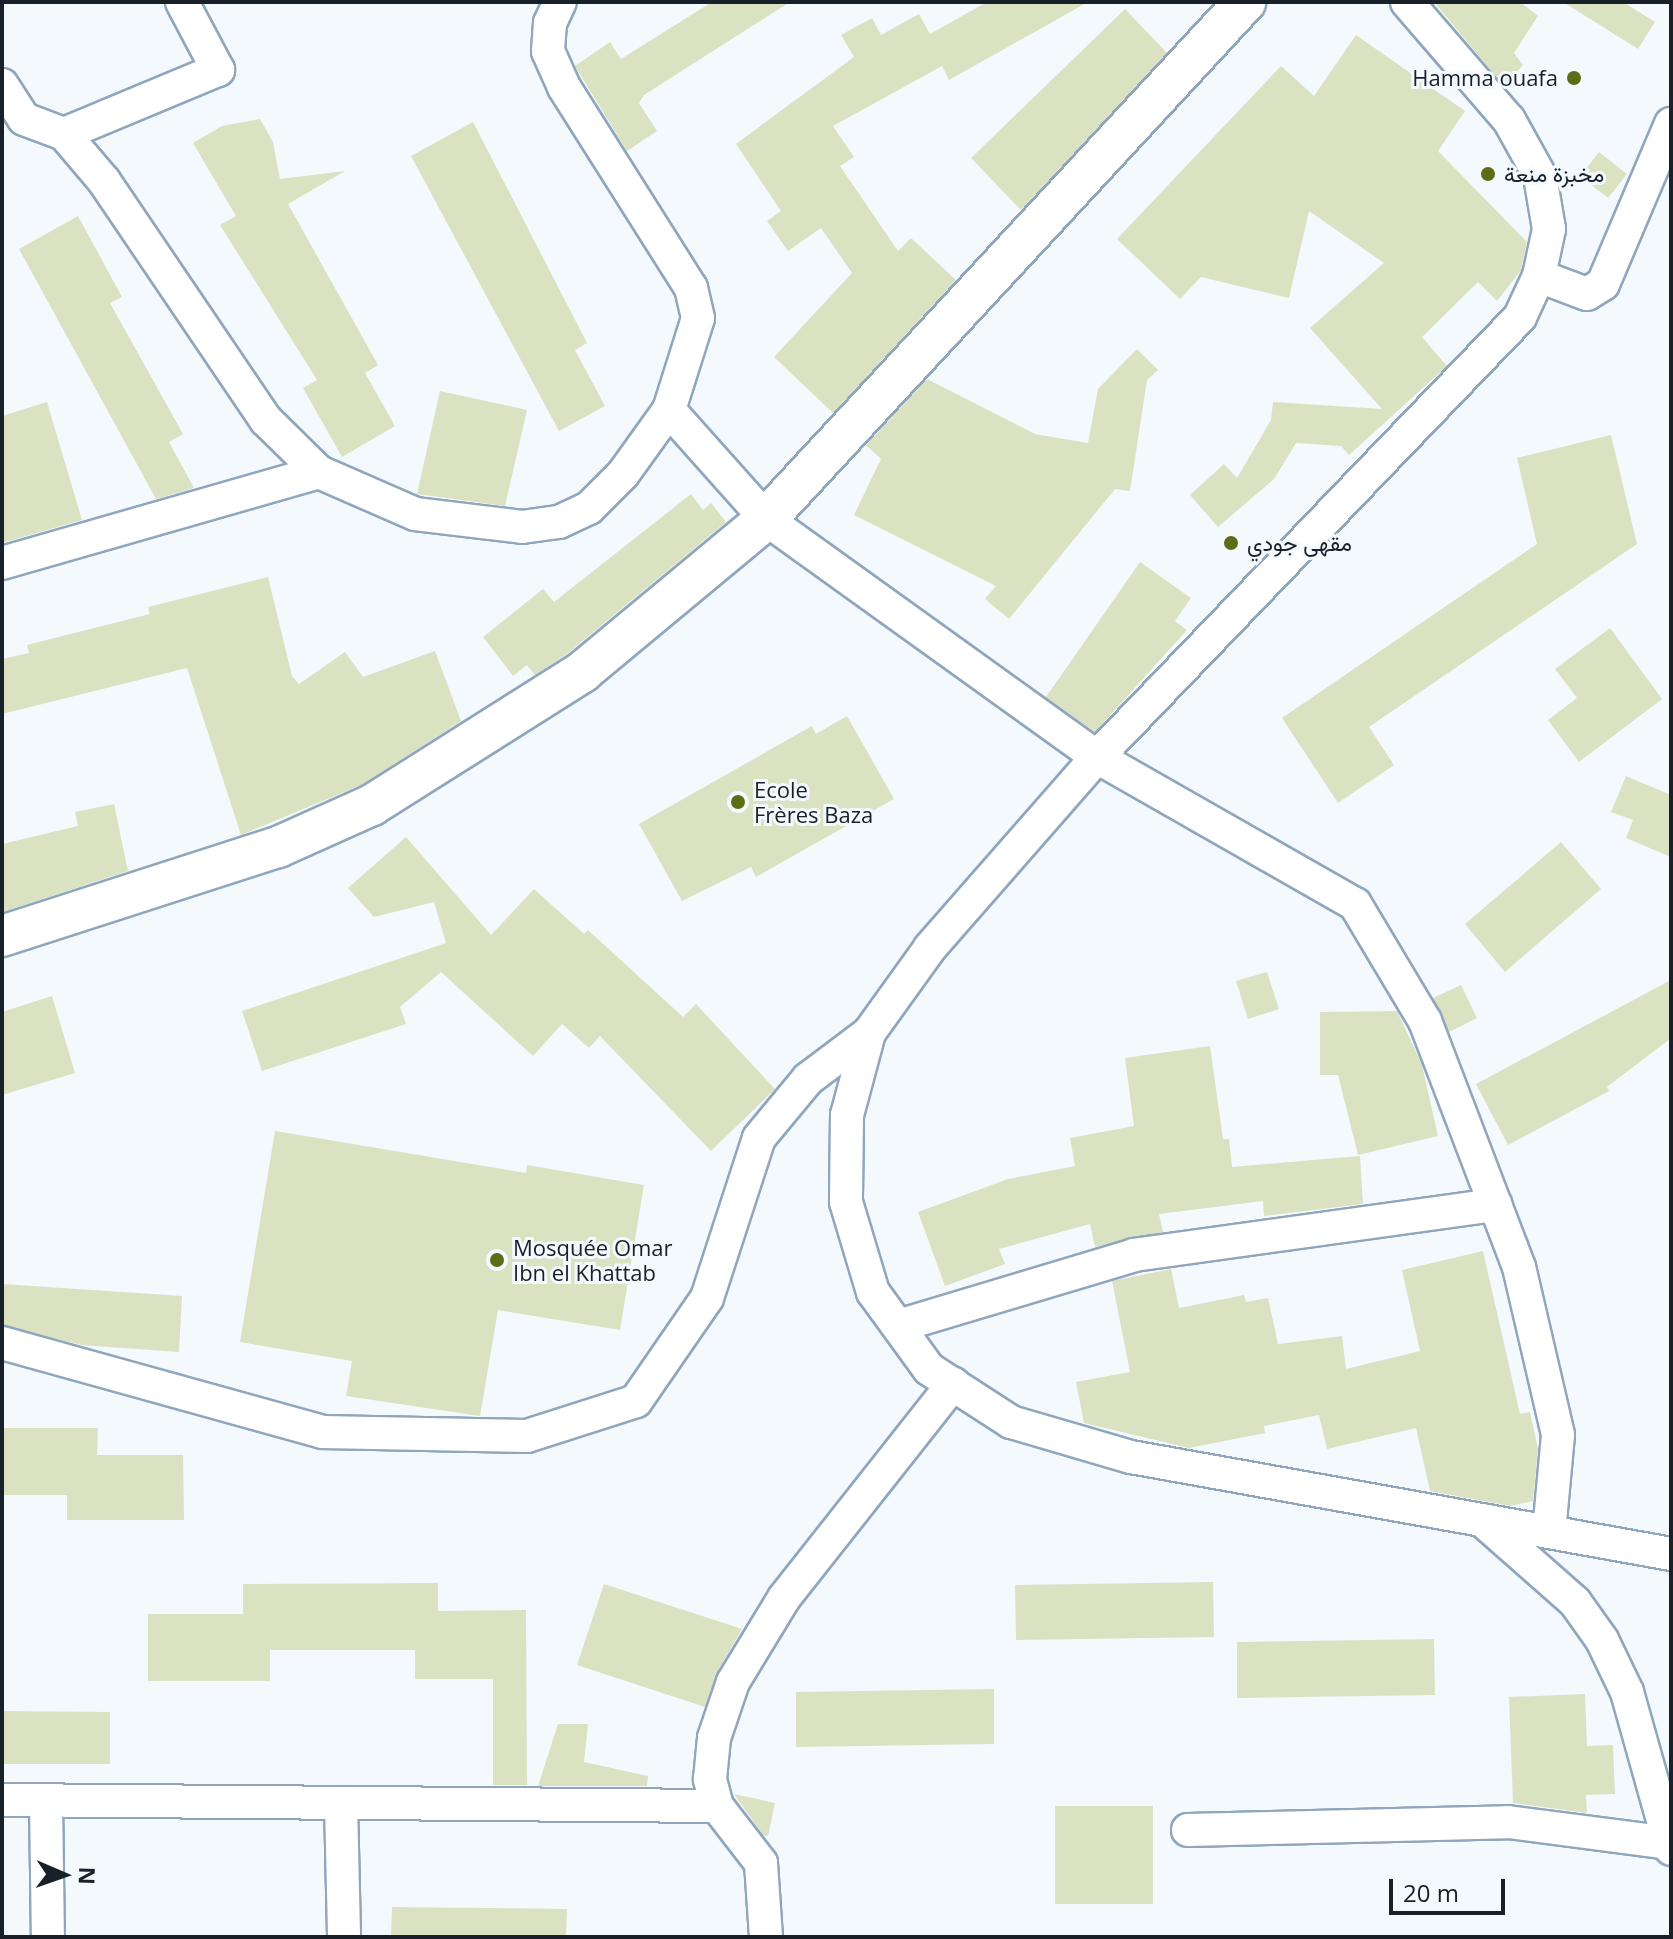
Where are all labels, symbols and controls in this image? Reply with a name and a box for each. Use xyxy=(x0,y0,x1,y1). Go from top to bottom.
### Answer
place label: Hamma ouafa xyxy=(1412,65,1558,91)
marker: Hamma ouafa xyxy=(1565,69,1583,87)
place label: مخبزة منعة xyxy=(1504,161,1604,187)
marker: مخبزة منعة xyxy=(1479,165,1497,183)
place label: مقهى جودي xyxy=(1247,530,1352,556)
marker: مقهى جودي xyxy=(1222,534,1240,552)
place label: Ecole Frères Baza xyxy=(754,776,873,828)
marker: Ecole Frères Baza xyxy=(729,793,747,811)
place label: Mosquée Omar Ibn el Khattab xyxy=(513,1234,673,1286)
marker: Mosquée Omar Ibn el Khattab xyxy=(488,1251,506,1269)
north arrow xyxy=(24,1835,104,1915)
scale bar xyxy=(1393,1863,1509,1913)
text: N xyxy=(73,1866,103,1885)
text: 20 m xyxy=(1403,1876,1459,1909)

